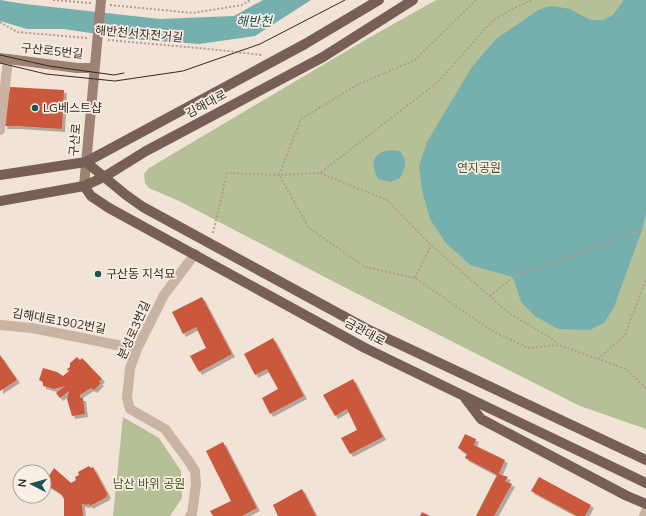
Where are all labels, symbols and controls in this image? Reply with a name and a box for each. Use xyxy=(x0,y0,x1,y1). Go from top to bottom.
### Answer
water label: 해반천 xyxy=(236,13,273,29)
street label: 해반천서자전거길 xyxy=(94,22,184,45)
street label: 구산로5번길 xyxy=(20,40,84,61)
street label: 김해대로 xyxy=(183,87,229,121)
place label: LG베스트샵 xyxy=(43,100,102,115)
marker: LG베스트샵 xyxy=(30,103,40,113)
street label: 구산로 xyxy=(66,123,83,157)
park label: 연지공원 xyxy=(457,160,501,175)
place label: 구산동 지석묘 xyxy=(106,266,175,281)
marker: 구산동 지석묘 xyxy=(93,269,103,279)
street label: 분성로3번길 xyxy=(114,298,153,361)
street label: 김해대로1902번길 xyxy=(11,305,107,336)
street label: 금관대로 xyxy=(342,315,388,349)
north arrow xyxy=(12,464,52,504)
park label: 남산 바위 공원 xyxy=(113,476,185,491)
text: N xyxy=(15,478,29,488)

